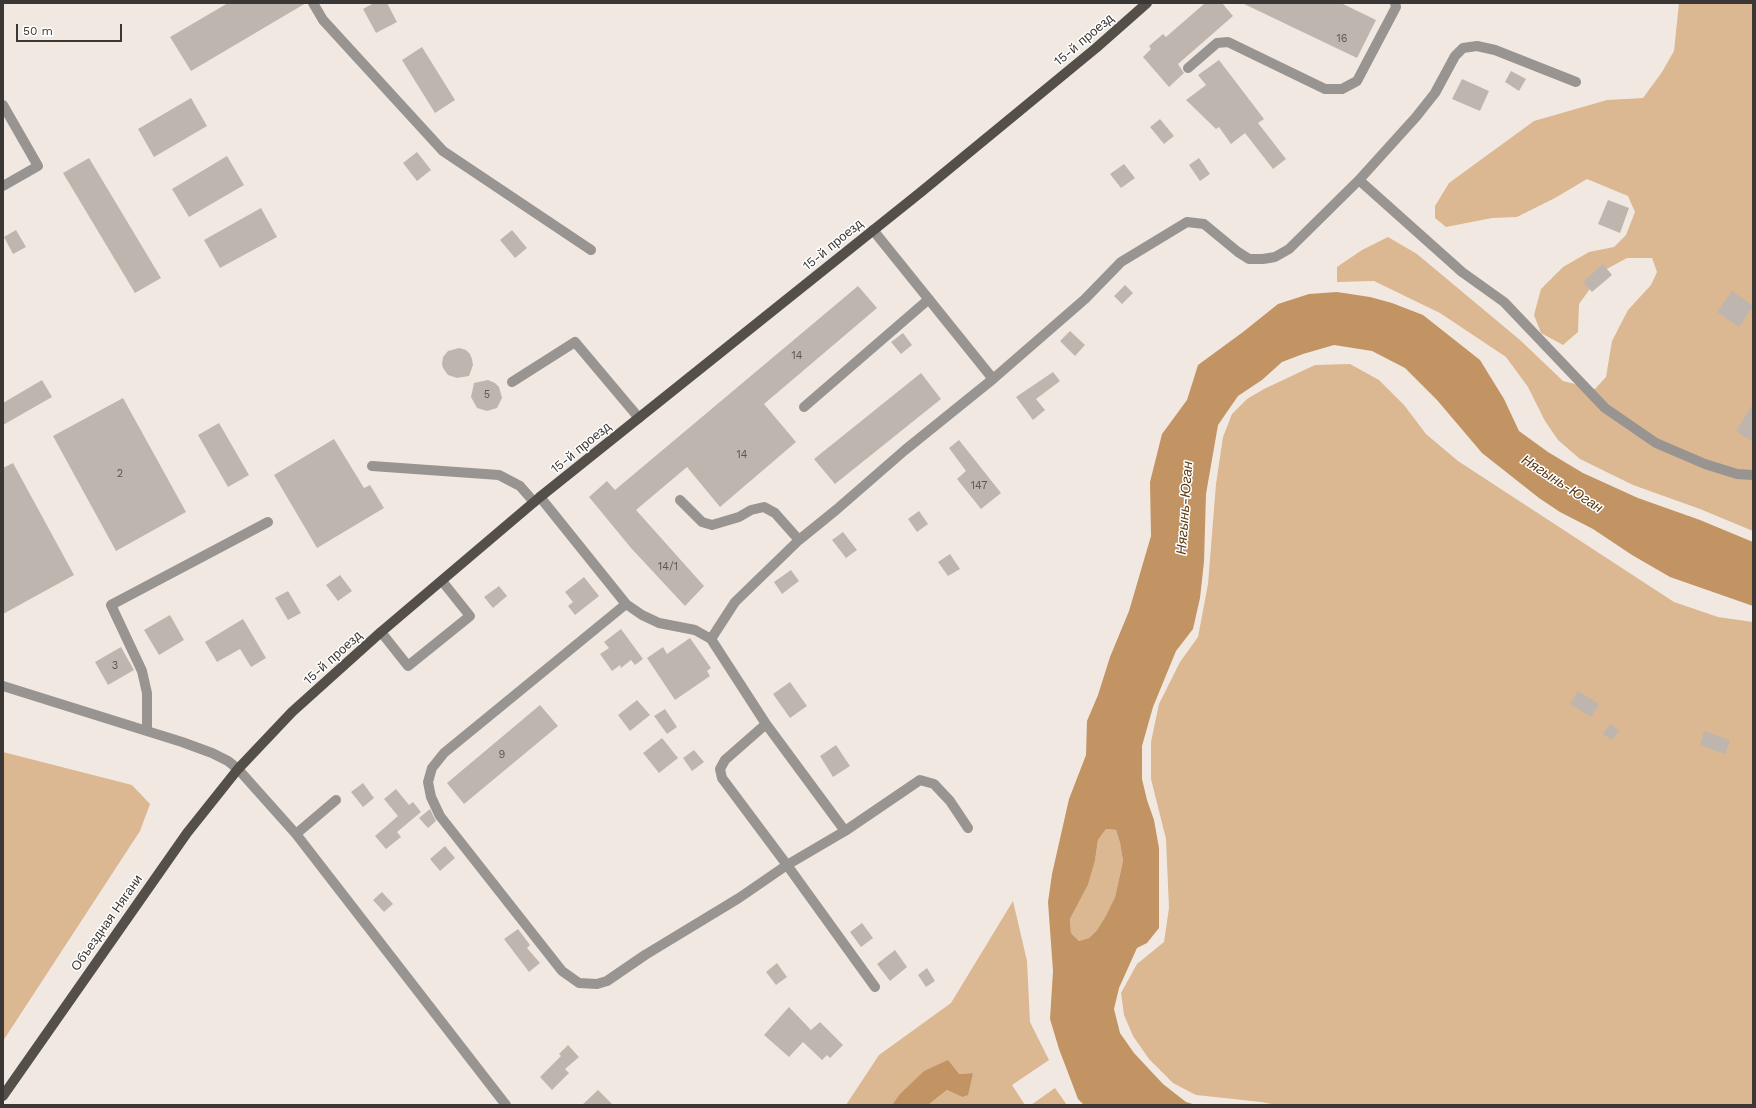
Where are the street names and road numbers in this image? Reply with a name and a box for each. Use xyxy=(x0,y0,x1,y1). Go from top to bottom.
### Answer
street label: 15-й проезд xyxy=(1051,11,1117,69)
street label: 15-й проезд xyxy=(800,216,866,274)
street label: 15-й проезд xyxy=(548,419,614,477)
street label: 15-й проезд xyxy=(301,628,365,688)
street label: Объездная Нягани xyxy=(68,872,146,974)

